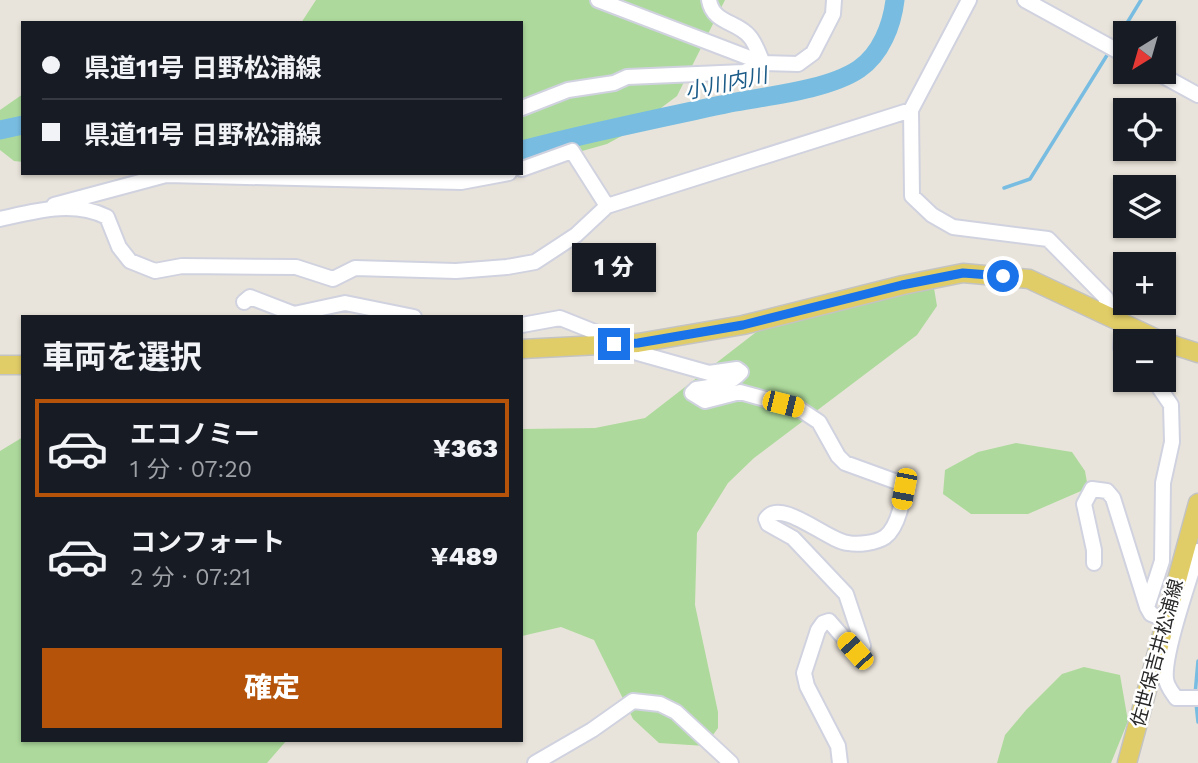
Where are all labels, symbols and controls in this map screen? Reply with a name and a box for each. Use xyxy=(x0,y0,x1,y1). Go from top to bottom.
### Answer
north arrow xyxy=(1113,21,1176,84)
map controls xyxy=(1113,21,1176,392)
text: 県道11号 日野松浦線 xyxy=(84,53,322,83)
water label: 小川内川 xyxy=(682,62,772,104)
button: locate xyxy=(1113,98,1176,161)
text: 県道11号 日野松浦線 xyxy=(84,120,322,150)
button: layers xyxy=(1113,175,1176,238)
callout: 1 分 xyxy=(572,243,656,292)
button: + xyxy=(1113,252,1176,315)
text: 1 分 xyxy=(594,254,634,281)
route start xyxy=(987,260,1019,292)
route end xyxy=(598,328,630,360)
button: − xyxy=(1113,329,1176,392)
text: 車両を選択 xyxy=(42,338,202,376)
car xyxy=(761,389,806,419)
icon: car xyxy=(46,417,109,480)
text: エコノミー xyxy=(130,419,260,449)
text: ¥363 xyxy=(433,433,498,463)
text: 1 分 · 07:20 xyxy=(130,456,252,483)
car xyxy=(890,466,919,512)
icon: car xyxy=(46,525,109,588)
text: コンフォート xyxy=(130,527,285,557)
text: ¥489 xyxy=(431,541,498,571)
text: 2 分 · 07:21 xyxy=(130,564,251,591)
street label: 佐世保吉井松浦線 xyxy=(1126,577,1188,729)
car xyxy=(834,628,877,674)
button: 確定 xyxy=(42,648,502,728)

